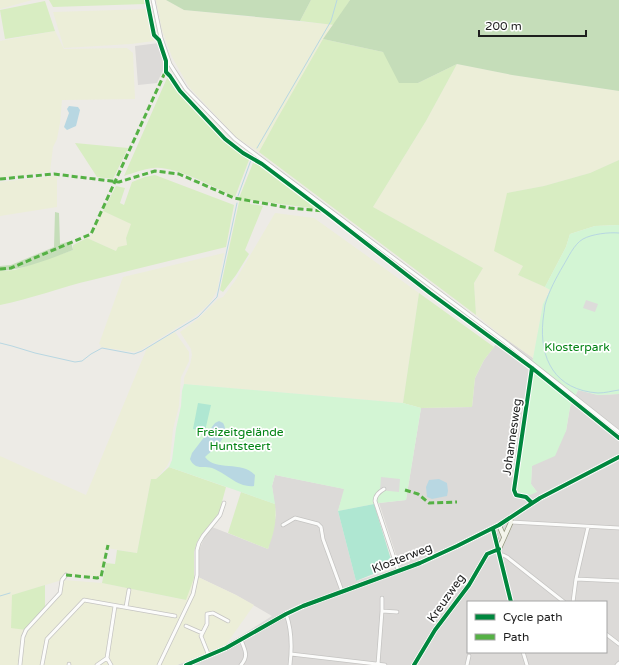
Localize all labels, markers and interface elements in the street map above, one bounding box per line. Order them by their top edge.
scale bar [479,12,586,38]
text: 200 m [485,19,522,33]
park label: Klosterpark [544,340,610,354]
street label: Johannesweg [500,397,524,477]
park label: Freizeitgelände Huntsteert [196,425,284,453]
street label: Klosterweg [370,540,434,576]
street label: Kreuzweg [424,571,468,625]
legend [467,601,607,653]
text: Cycle path [503,610,562,624]
text: Path [503,630,529,644]

